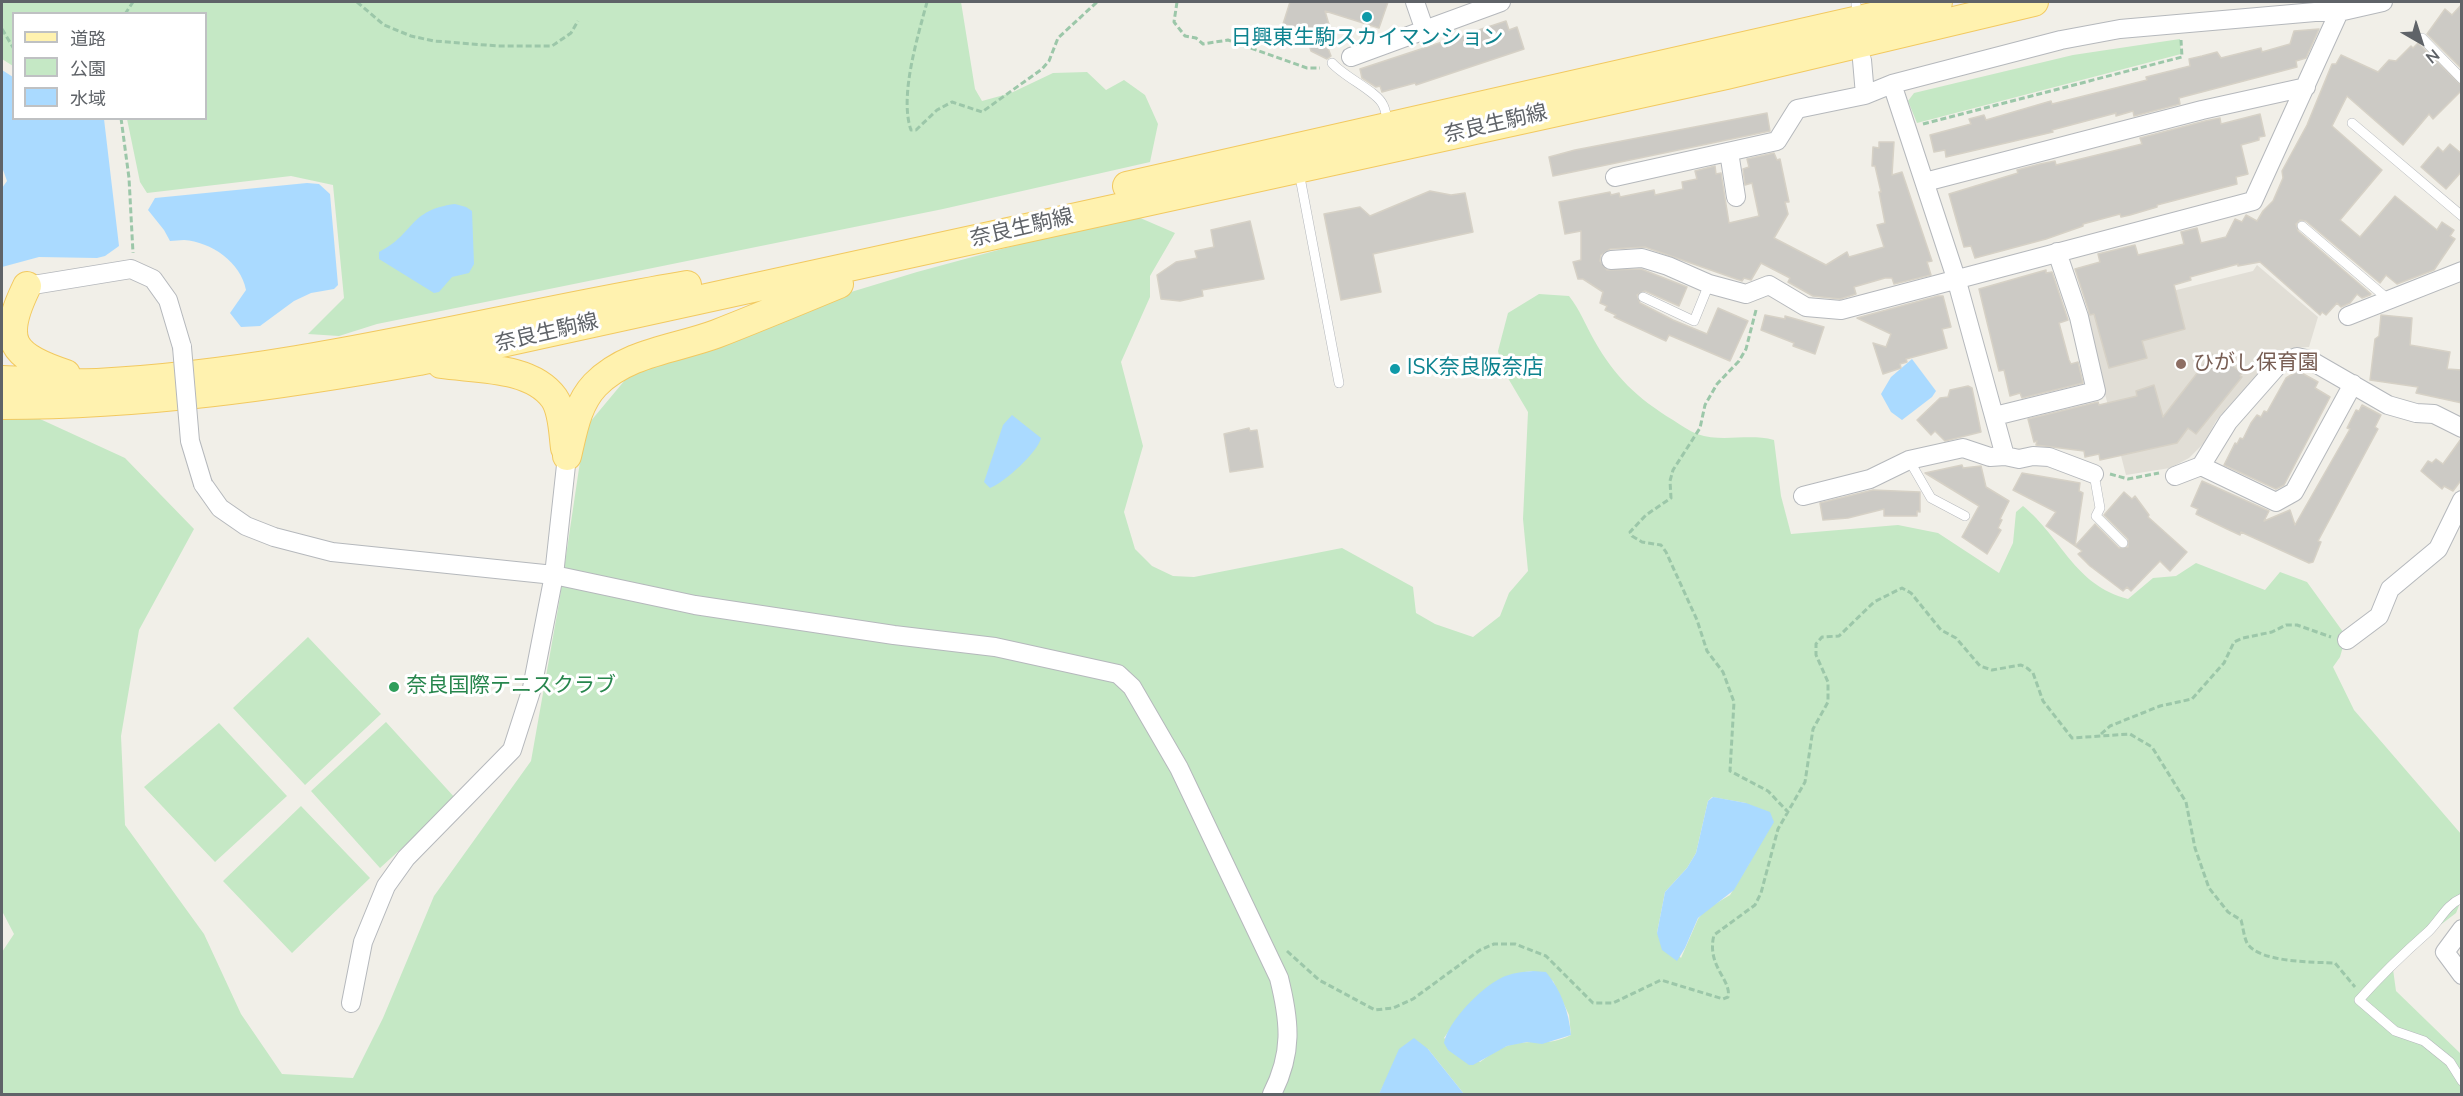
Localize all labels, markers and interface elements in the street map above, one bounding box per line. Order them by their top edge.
marker: 日興東生駒スカイマンション [1360,10,1374,24]
legend [12,12,207,120]
north arrow [2391,12,2451,72]
place label: 日興東生駒スカイマンション [1231,26,1503,52]
text: 道路 [70,27,106,51]
text: N [2421,44,2444,68]
text: 公園 [70,57,106,81]
text: 水域 [70,87,106,111]
street label: 奈良生駒線 [1442,101,1550,149]
street label: 奈良生駒線 [968,205,1076,253]
street label: 奈良生駒線 [493,310,601,358]
place label: ひがし保育園 [2193,351,2319,377]
place label: ISK奈良阪奈店 [1407,356,1543,382]
marker: ひがし保育園 [2174,357,2188,371]
marker: ISK奈良阪奈店 [1388,362,1402,376]
place label: 奈良国際テニスクラブ [406,674,616,700]
marker: 奈良国際テニスクラブ [387,680,401,694]

